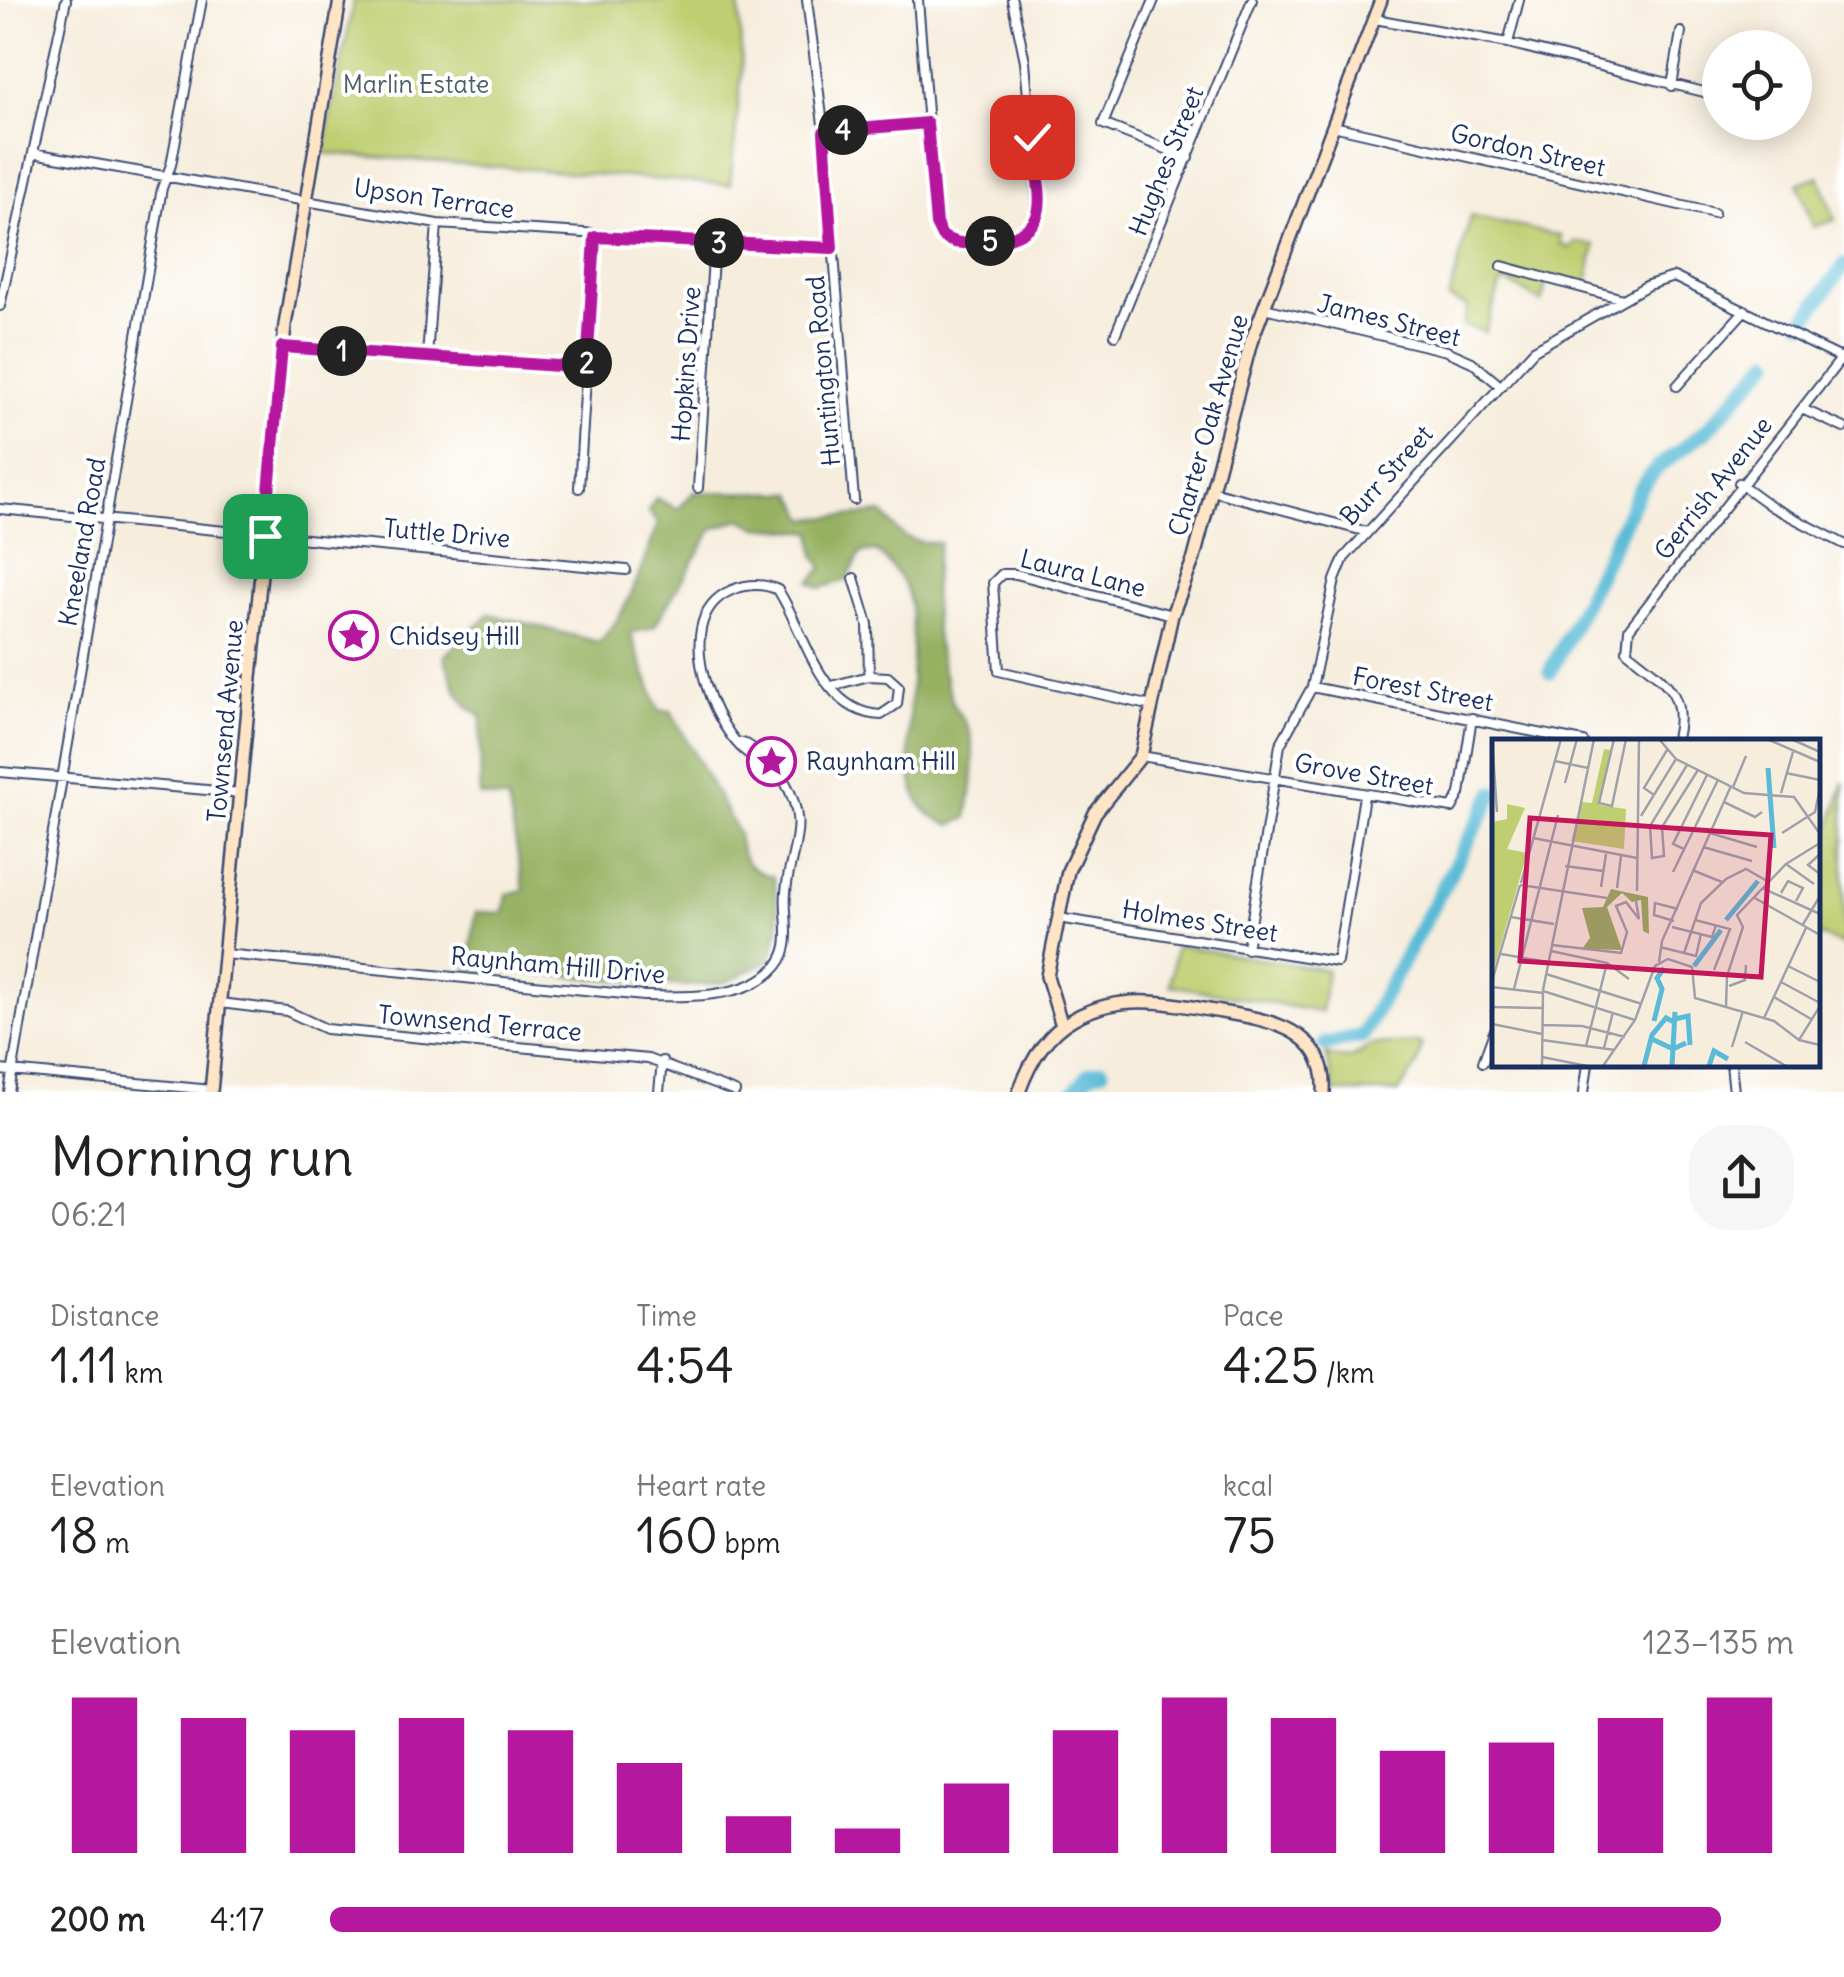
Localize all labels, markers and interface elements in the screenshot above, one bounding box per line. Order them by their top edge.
map controls [1702,30,1812,140]
button: locate [1702,30,1812,140]
park label: Marlin Estate [343,68,489,100]
street label: Hughes Street [1122,82,1210,240]
pin [990,95,1075,180]
pin: 4 [818,105,868,155]
icon: check [1005,110,1060,165]
text: 4 [835,112,851,148]
street label: Gordon Street [1447,117,1609,183]
street label: Upson Terrace [352,171,516,225]
pin: 5 [965,216,1015,266]
pin: 3 [694,218,744,268]
text: 5 [982,223,998,259]
text: 3 [711,225,727,261]
street label: Huntington Road [799,275,847,467]
street label: Hopkins Drive [665,285,707,443]
street label: James Street [1314,287,1464,353]
street label: Charter Oak Avenue [1161,310,1255,540]
pin: 1 [317,326,367,376]
text: 1 [336,333,348,369]
pin: 2 [562,338,612,388]
text: 2 [579,345,595,381]
street label: Gerrish Avenue [1647,410,1779,566]
street label: Burr Street [1333,418,1439,532]
street label: Kneeland Road [51,455,113,629]
pin [223,494,308,579]
icon: arrive [238,509,293,564]
street label: Tuttle Drive [382,512,512,554]
street label: Laura Lane [1017,542,1149,604]
place icon: Chidsey Hill [328,610,380,662]
street label: Townsend Avenue [200,618,250,824]
place label: Chidsey Hill [389,620,520,652]
street label: Forest Street [1350,660,1496,718]
place icon: Raynham Hill [745,735,797,787]
inset map [1492,739,1819,1067]
place label: Raynham Hill [806,745,956,777]
street label: Grove Street [1292,746,1436,802]
street label: Holmes Street [1120,893,1280,949]
street label: Raynham Hill Drive [450,940,666,990]
street label: Townsend Terrace [377,998,583,1048]
text: Morning run [50,1122,354,1191]
button: share [1689,1125,1794,1230]
text: 06:21 [50,1194,127,1235]
text: Distance [50,1298,159,1334]
text: Time [636,1298,697,1334]
text: Pace [1223,1298,1284,1334]
text: 1.11 [50,1334,118,1397]
text: 4:54 [636,1334,734,1397]
text: 4:25 [1223,1334,1319,1397]
text: km [118,1355,163,1391]
text: /km [1319,1355,1375,1391]
text: Elevation [50,1468,165,1504]
text: Heart rate [636,1468,766,1504]
text: kcal [1223,1468,1273,1504]
text: 18 [50,1504,99,1567]
text: 160 [636,1504,718,1567]
text: 75 [1223,1504,1276,1567]
text: m [99,1525,130,1561]
text: bpm [718,1525,781,1561]
text: Elevation [50,1622,181,1663]
text: 123–135 m [1642,1622,1794,1663]
text: 200 m [50,1899,145,1940]
text: 4:17 [210,1899,264,1940]

